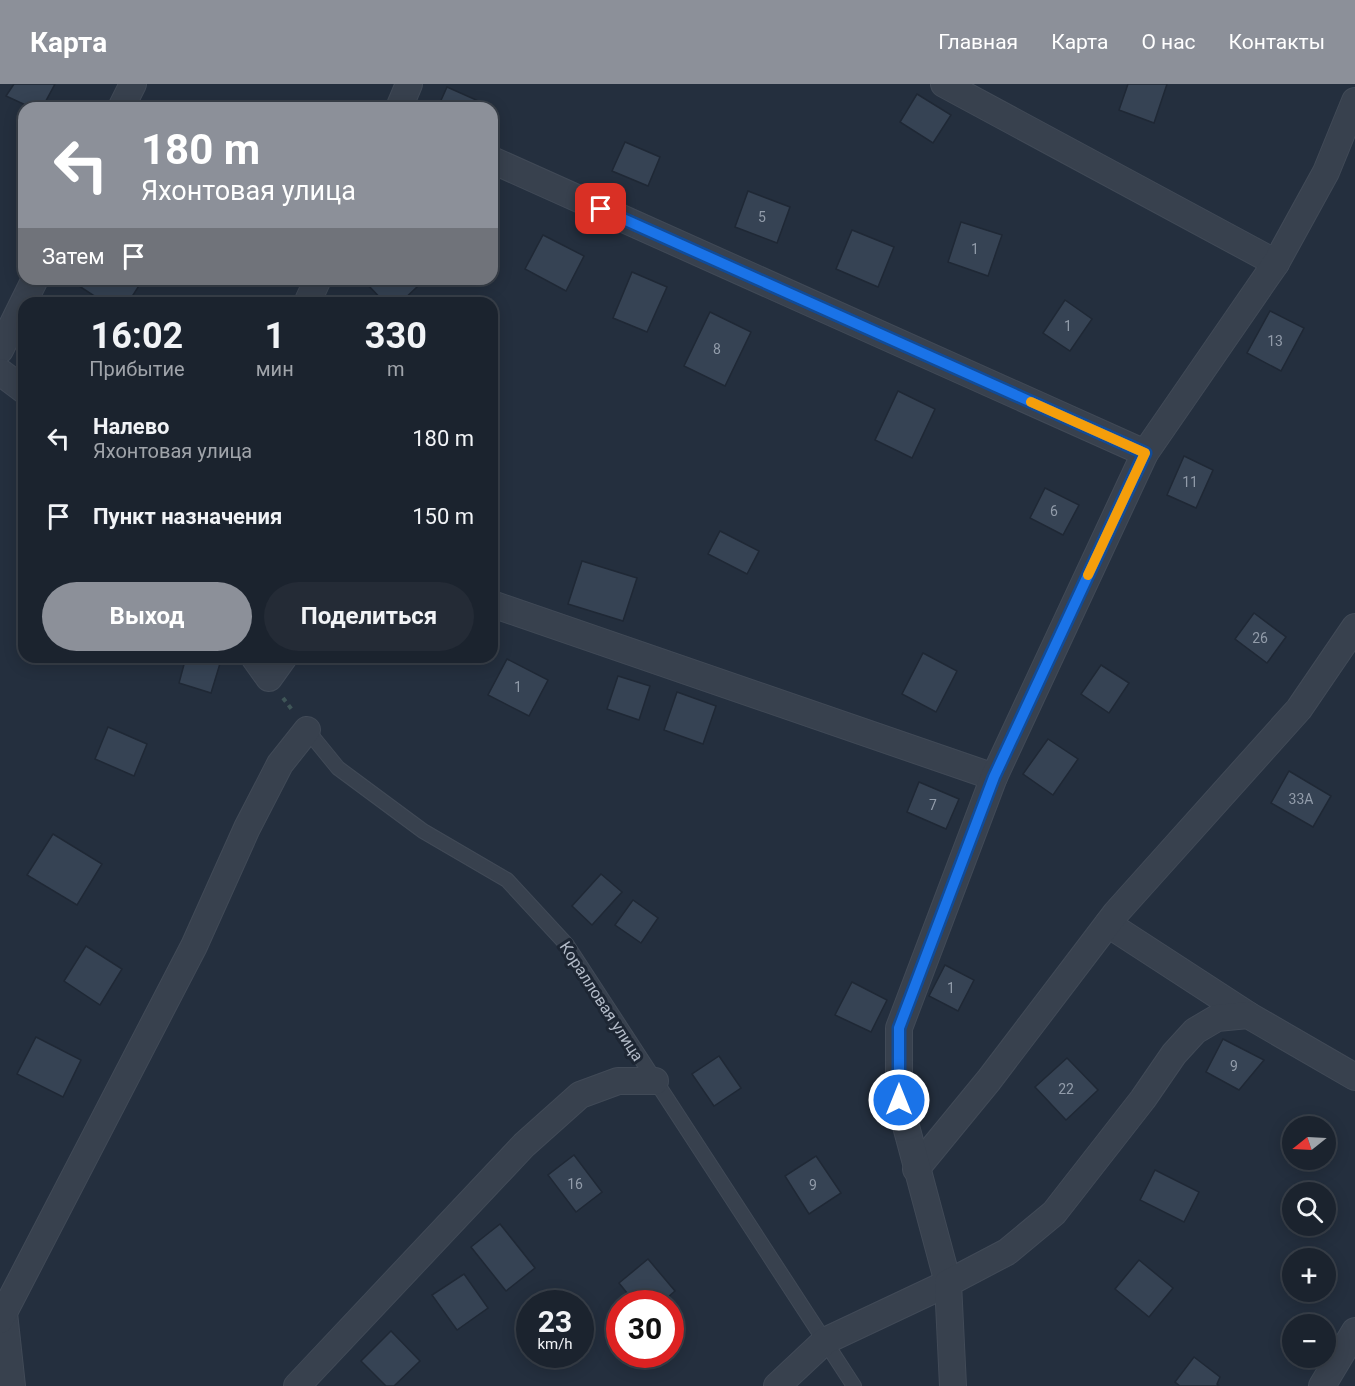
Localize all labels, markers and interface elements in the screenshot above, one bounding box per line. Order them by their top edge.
text: Карта [30,26,107,59]
text: Главная [938,30,1018,54]
text: Карта [1051,30,1108,54]
text: О нас [1141,30,1196,54]
text: Контакты [1229,30,1325,54]
text: 180 m [141,125,260,174]
icon: left [42,126,120,204]
text: Яхонтовая улица [141,175,356,207]
pin [575,183,626,234]
icon: arrive [584,192,617,225]
house number: 5 [758,209,766,225]
icon: arrive [117,240,150,273]
house number: 1 [971,241,979,257]
text: Затем [42,244,105,269]
text: 16:02 [90,315,183,357]
text: 1 [264,315,285,357]
text: 330 [365,315,427,357]
house number: 1 [1064,318,1072,334]
house number: 13 [1267,333,1283,349]
house number: 8 [713,341,721,357]
text: Прибытие [89,357,185,381]
text: мин [256,357,294,381]
text: m [387,357,405,381]
text: Налево [93,414,170,439]
icon: left [42,422,75,455]
text: 180 m [412,426,474,451]
text: Яхонтовая улица [93,439,252,463]
house number: 11 [1182,474,1198,490]
icon: arrive [42,500,75,533]
house number: 6 [1050,503,1058,519]
text: Пункт назначения [93,504,282,529]
text: 150 m [412,504,474,529]
button: Выход [42,582,252,651]
button: Поделиться [264,582,474,651]
house number: 26 [1252,630,1268,646]
house number: 1 [514,679,522,695]
house number: 33А [1289,791,1313,807]
house number: 7 [929,797,937,813]
street label: Коралловая улица [556,938,647,1065]
house number: 1 [947,980,955,996]
house number: 9 [1230,1058,1238,1074]
position arrow [867,1068,931,1132]
house number: 22 [1058,1081,1074,1097]
north arrow [1282,1116,1336,1170]
map controls [1282,1116,1336,1368]
house number: 16 [567,1176,583,1192]
house number: 9 [809,1177,817,1193]
button: search [1282,1182,1336,1236]
button: + [1282,1248,1336,1302]
speed limit sign: 30 [606,1290,684,1368]
text: 23 [538,1304,572,1339]
button: − [1282,1314,1336,1368]
text: km/h [537,1335,573,1353]

